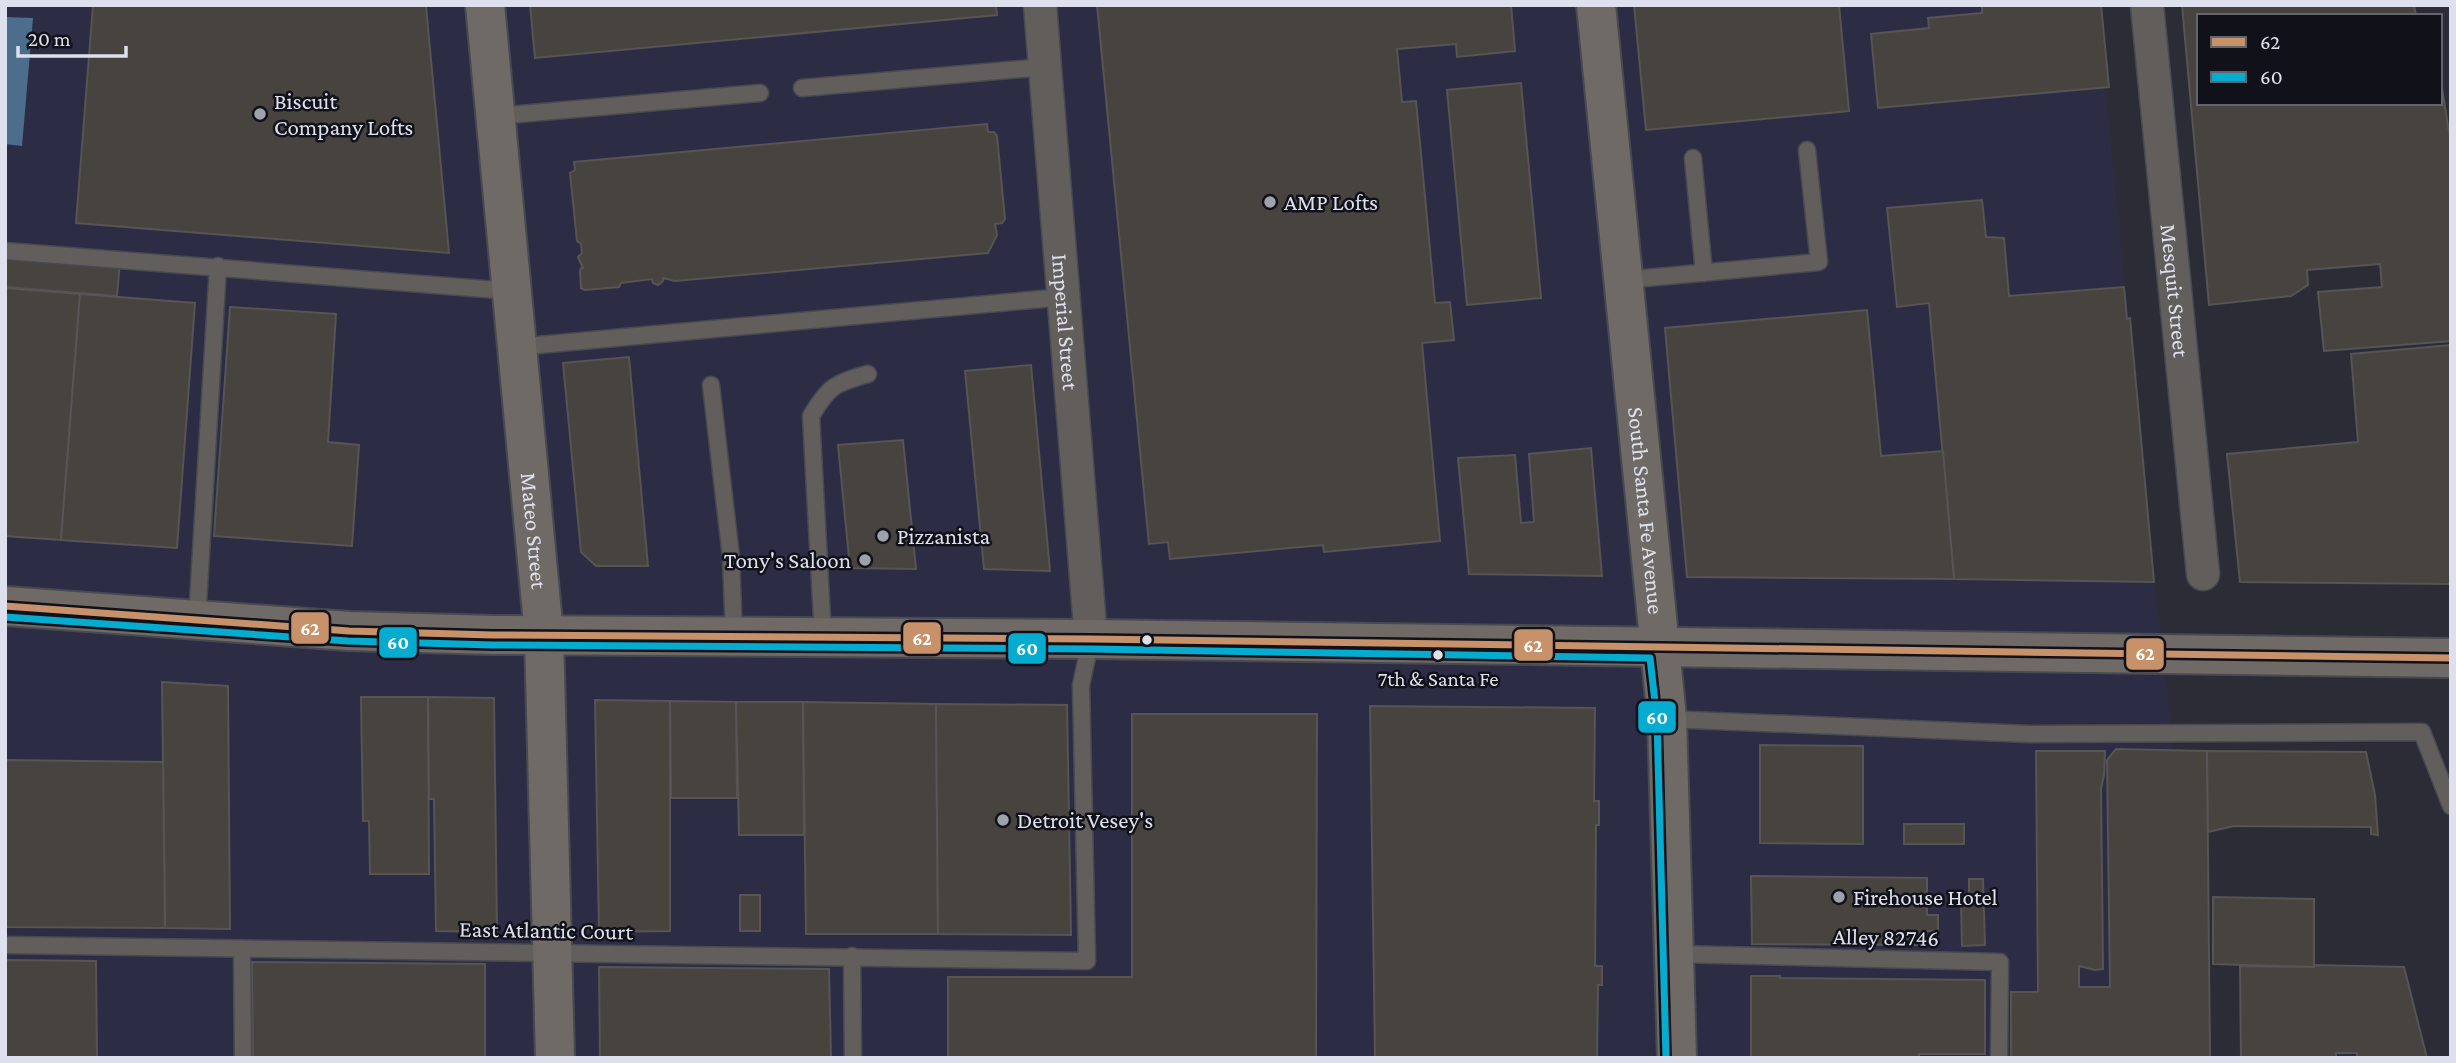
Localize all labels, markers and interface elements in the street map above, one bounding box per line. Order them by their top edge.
scale bar [18,14,126,58]
legend [2197,14,2442,105]
text: 20 m [28,27,71,51]
text: 62 [2260,30,2280,54]
text: 60 [2260,65,2283,89]
place label: Biscuit Company Lofts [274,88,413,140]
marker: Biscuit Company Lofts [252,106,268,122]
place label: AMP Lofts [1284,189,1378,215]
marker: AMP Lofts [1262,194,1278,210]
street label: Mesquit Street [2156,223,2195,359]
street label: Imperial Street [1047,253,1084,392]
street label: South Santa Fe Avenue [1623,406,1669,615]
street label: Mateo Street [516,471,553,591]
place label: Pizzanista [897,523,991,549]
marker: Pizzanista [875,528,891,544]
place label: Tony's Saloon [724,547,851,573]
marker: Tony's Saloon [857,552,873,568]
line badge: 62 [290,611,330,645]
text: 62 [300,618,320,639]
line badge: 62 [902,621,942,655]
line badge: 60 [378,626,418,659]
text: 62 [912,628,932,649]
line badge: 62 [1513,628,1554,662]
text: 60 [387,632,409,653]
line badge: 60 [1007,632,1047,665]
unlabelled marker [1140,633,1154,647]
text: 62 [1523,635,1543,656]
line badge: 62 [2125,637,2165,671]
text: 60 [1016,638,1038,659]
text: 62 [2135,643,2155,664]
marker: 7th & Santa Fe [1431,648,1445,662]
place label: 7th & Santa Fe [1378,667,1498,691]
line badge: 60 [1637,700,1677,734]
text: 60 [1646,707,1668,728]
place label: Detroit Vesey's [1017,807,1153,833]
marker: Detroit Vesey's [995,812,1011,828]
place label: Firehouse Hotel [1853,884,1998,910]
marker: Firehouse Hotel [1831,889,1847,905]
street label: East Atlantic Court [459,915,634,945]
street label: Alley 82746 [1833,923,1939,951]

